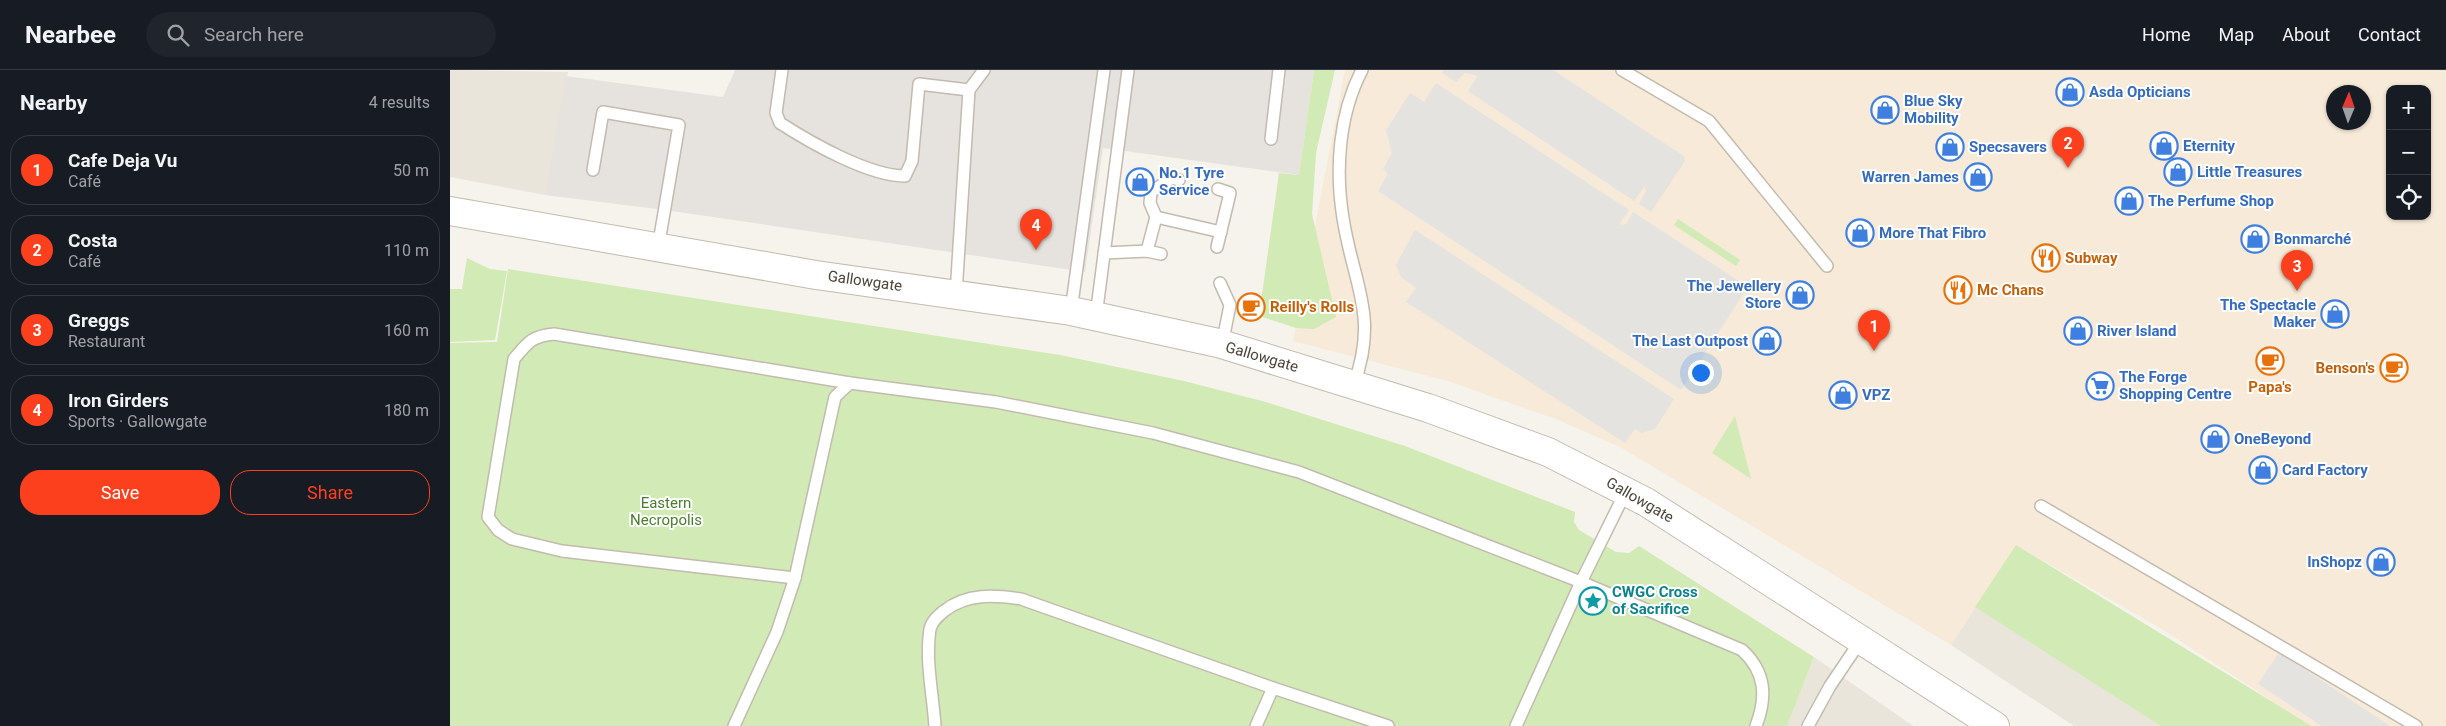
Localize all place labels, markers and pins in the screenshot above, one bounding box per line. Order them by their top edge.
shop icon: Asda Opticians [2055,77,2085,107]
place label: Asda Opticians [2089,83,2191,101]
place label: Blue Sky Mobility [1904,92,1963,127]
shop icon: Blue Sky Mobility [1870,95,1900,125]
pin: 2 [2052,127,2084,168]
shop icon: Eternity [2149,131,2179,161]
shop icon: Specsavers [1935,132,1965,162]
place label: Eternity [2183,137,2236,155]
place label: Specsavers [1969,138,2047,156]
shop icon: Little Treasures [2163,157,2193,187]
shop icon: Warren James [1963,162,1993,192]
place label: Little Treasures [2197,163,2302,181]
place label: No.1 Tyre Service [1159,164,1224,199]
shop icon: No.1 Tyre Service [1125,167,1155,197]
place label: Warren James [1862,168,1959,186]
shop icon: The Perfume Shop [2114,186,2144,216]
place label: The Perfume Shop [2148,192,2274,210]
pin: 4 [1020,209,1052,250]
shop icon: More That Fibro [1845,218,1875,248]
place label: More That Fibro [1879,224,1986,242]
shop icon: Bonmarché [2240,224,2270,254]
place label: Bonmarché [2274,230,2351,248]
restaurant icon: Subway [2031,243,2061,273]
place label: Subway [2065,249,2118,267]
pin: 3 [2281,250,2313,291]
restaurant icon: Mc Chans [1943,275,1973,305]
place label: The Jewellery Store [1687,277,1781,312]
shop icon: The Jewellery Store [1785,280,1815,310]
place label: Mc Chans [1977,281,2044,299]
cafe icon: Reilly's Rolls [1236,292,1266,322]
place label: The Spectacle Maker [2220,296,2317,331]
place label: Reilly's Rolls [1270,298,1355,316]
shop icon: The Spectacle Maker [2320,299,2350,329]
pin: 1 [1858,310,1890,351]
shop icon: River Island [2063,316,2093,346]
place label: River Island [2097,322,2176,340]
shop icon: The Last Outpost [1752,326,1782,356]
place label: The Last Outpost [1632,332,1748,350]
cafe icon: Papa's [2255,346,2285,376]
cafe icon: Benson's [2379,353,2409,383]
place label: Benson's [2316,359,2375,377]
place label: The Forge Shopping Centre [2119,368,2232,403]
supermarket icon: The Forge Shopping Centre [2085,371,2115,401]
place label: Papa's [2248,378,2292,396]
shop icon: VPZ [1828,380,1858,410]
place label: VPZ [1862,386,1890,404]
shop icon: OneBeyond [2200,424,2230,454]
place label: OneBeyond [2234,430,2311,448]
shop icon: Card Factory [2248,455,2278,485]
place label: Card Factory [2282,461,2368,479]
shop icon: InShopz [2366,547,2396,577]
place label: InShopz [2307,553,2362,571]
place label: CWGC Cross of Sacrifice [1612,583,1698,618]
place icon: CWGC Cross of Sacrifice [1578,586,1608,616]

